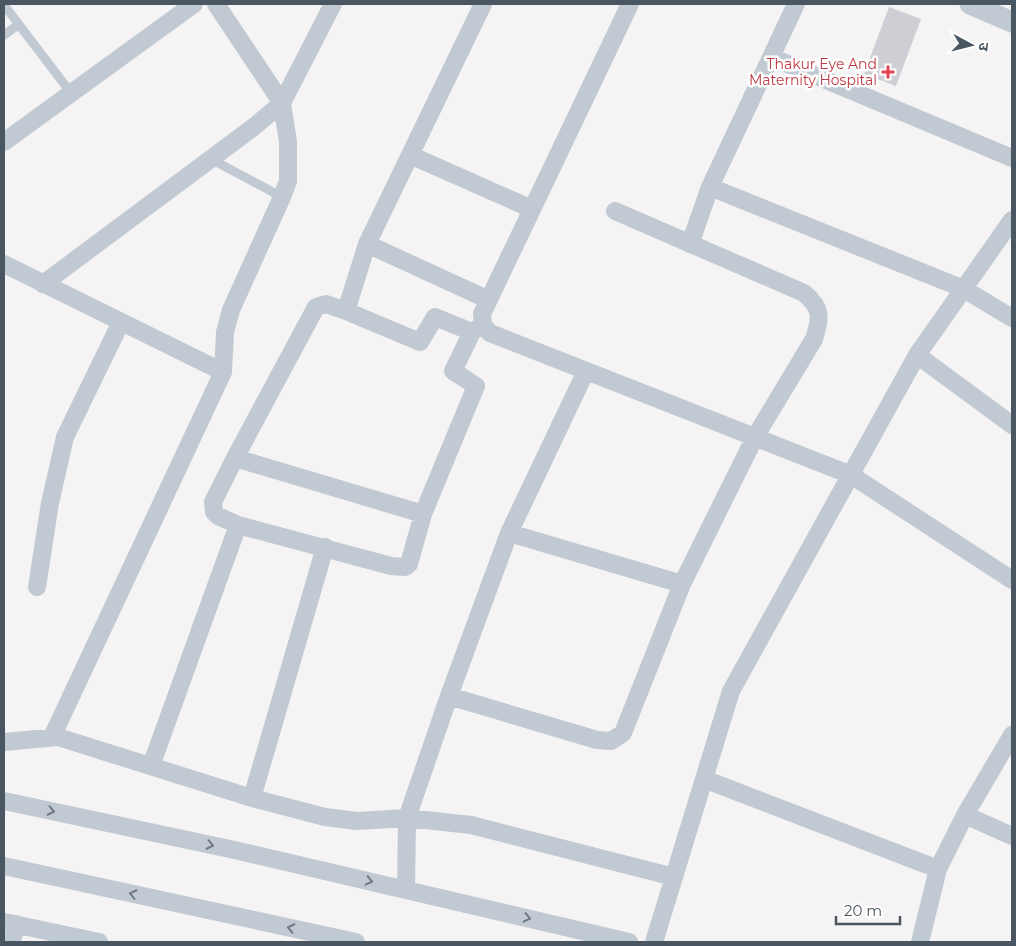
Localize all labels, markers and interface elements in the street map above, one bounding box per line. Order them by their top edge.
north arrow [946,20,996,70]
text: उ [974,41,993,53]
place label: Thakur Eye And Maternity Hospital [749,55,877,89]
marker: Thakur Eye And Maternity Hospital [881,65,895,79]
one-way arrow [47,805,56,816]
one-way arrow [206,839,215,850]
one-way arrow [364,875,373,886]
one-way arrow [128,889,137,900]
scale bar [836,894,900,926]
text: 20 m [844,901,882,920]
one-way arrow [522,912,531,923]
one-way arrow [287,923,296,934]

